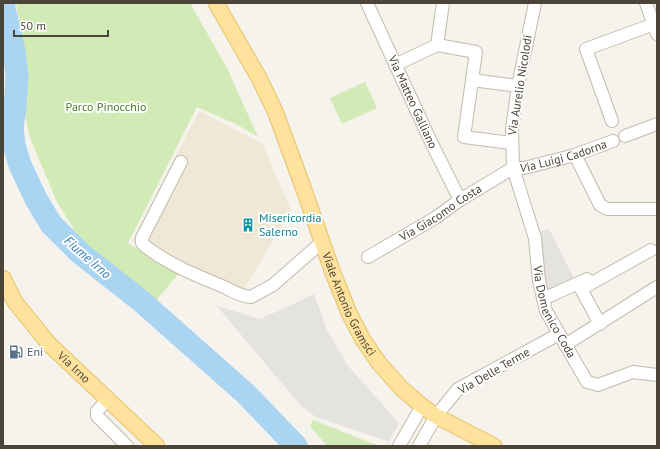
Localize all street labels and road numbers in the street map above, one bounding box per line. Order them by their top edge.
street label: Via Aurelio Nicolodi [504,34,535,137]
street label: Via Matteo Galliano [385,52,441,151]
street label: Via Luigi Cadorna [519,136,609,175]
street label: Via Giacomo Costa [396,181,484,245]
street label: Viale Antonio Gramsci [319,249,380,359]
street label: Via Domenico Coda [531,264,580,361]
street label: Via Delle Terme [454,344,532,398]
street label: Via Irno [54,347,94,386]

